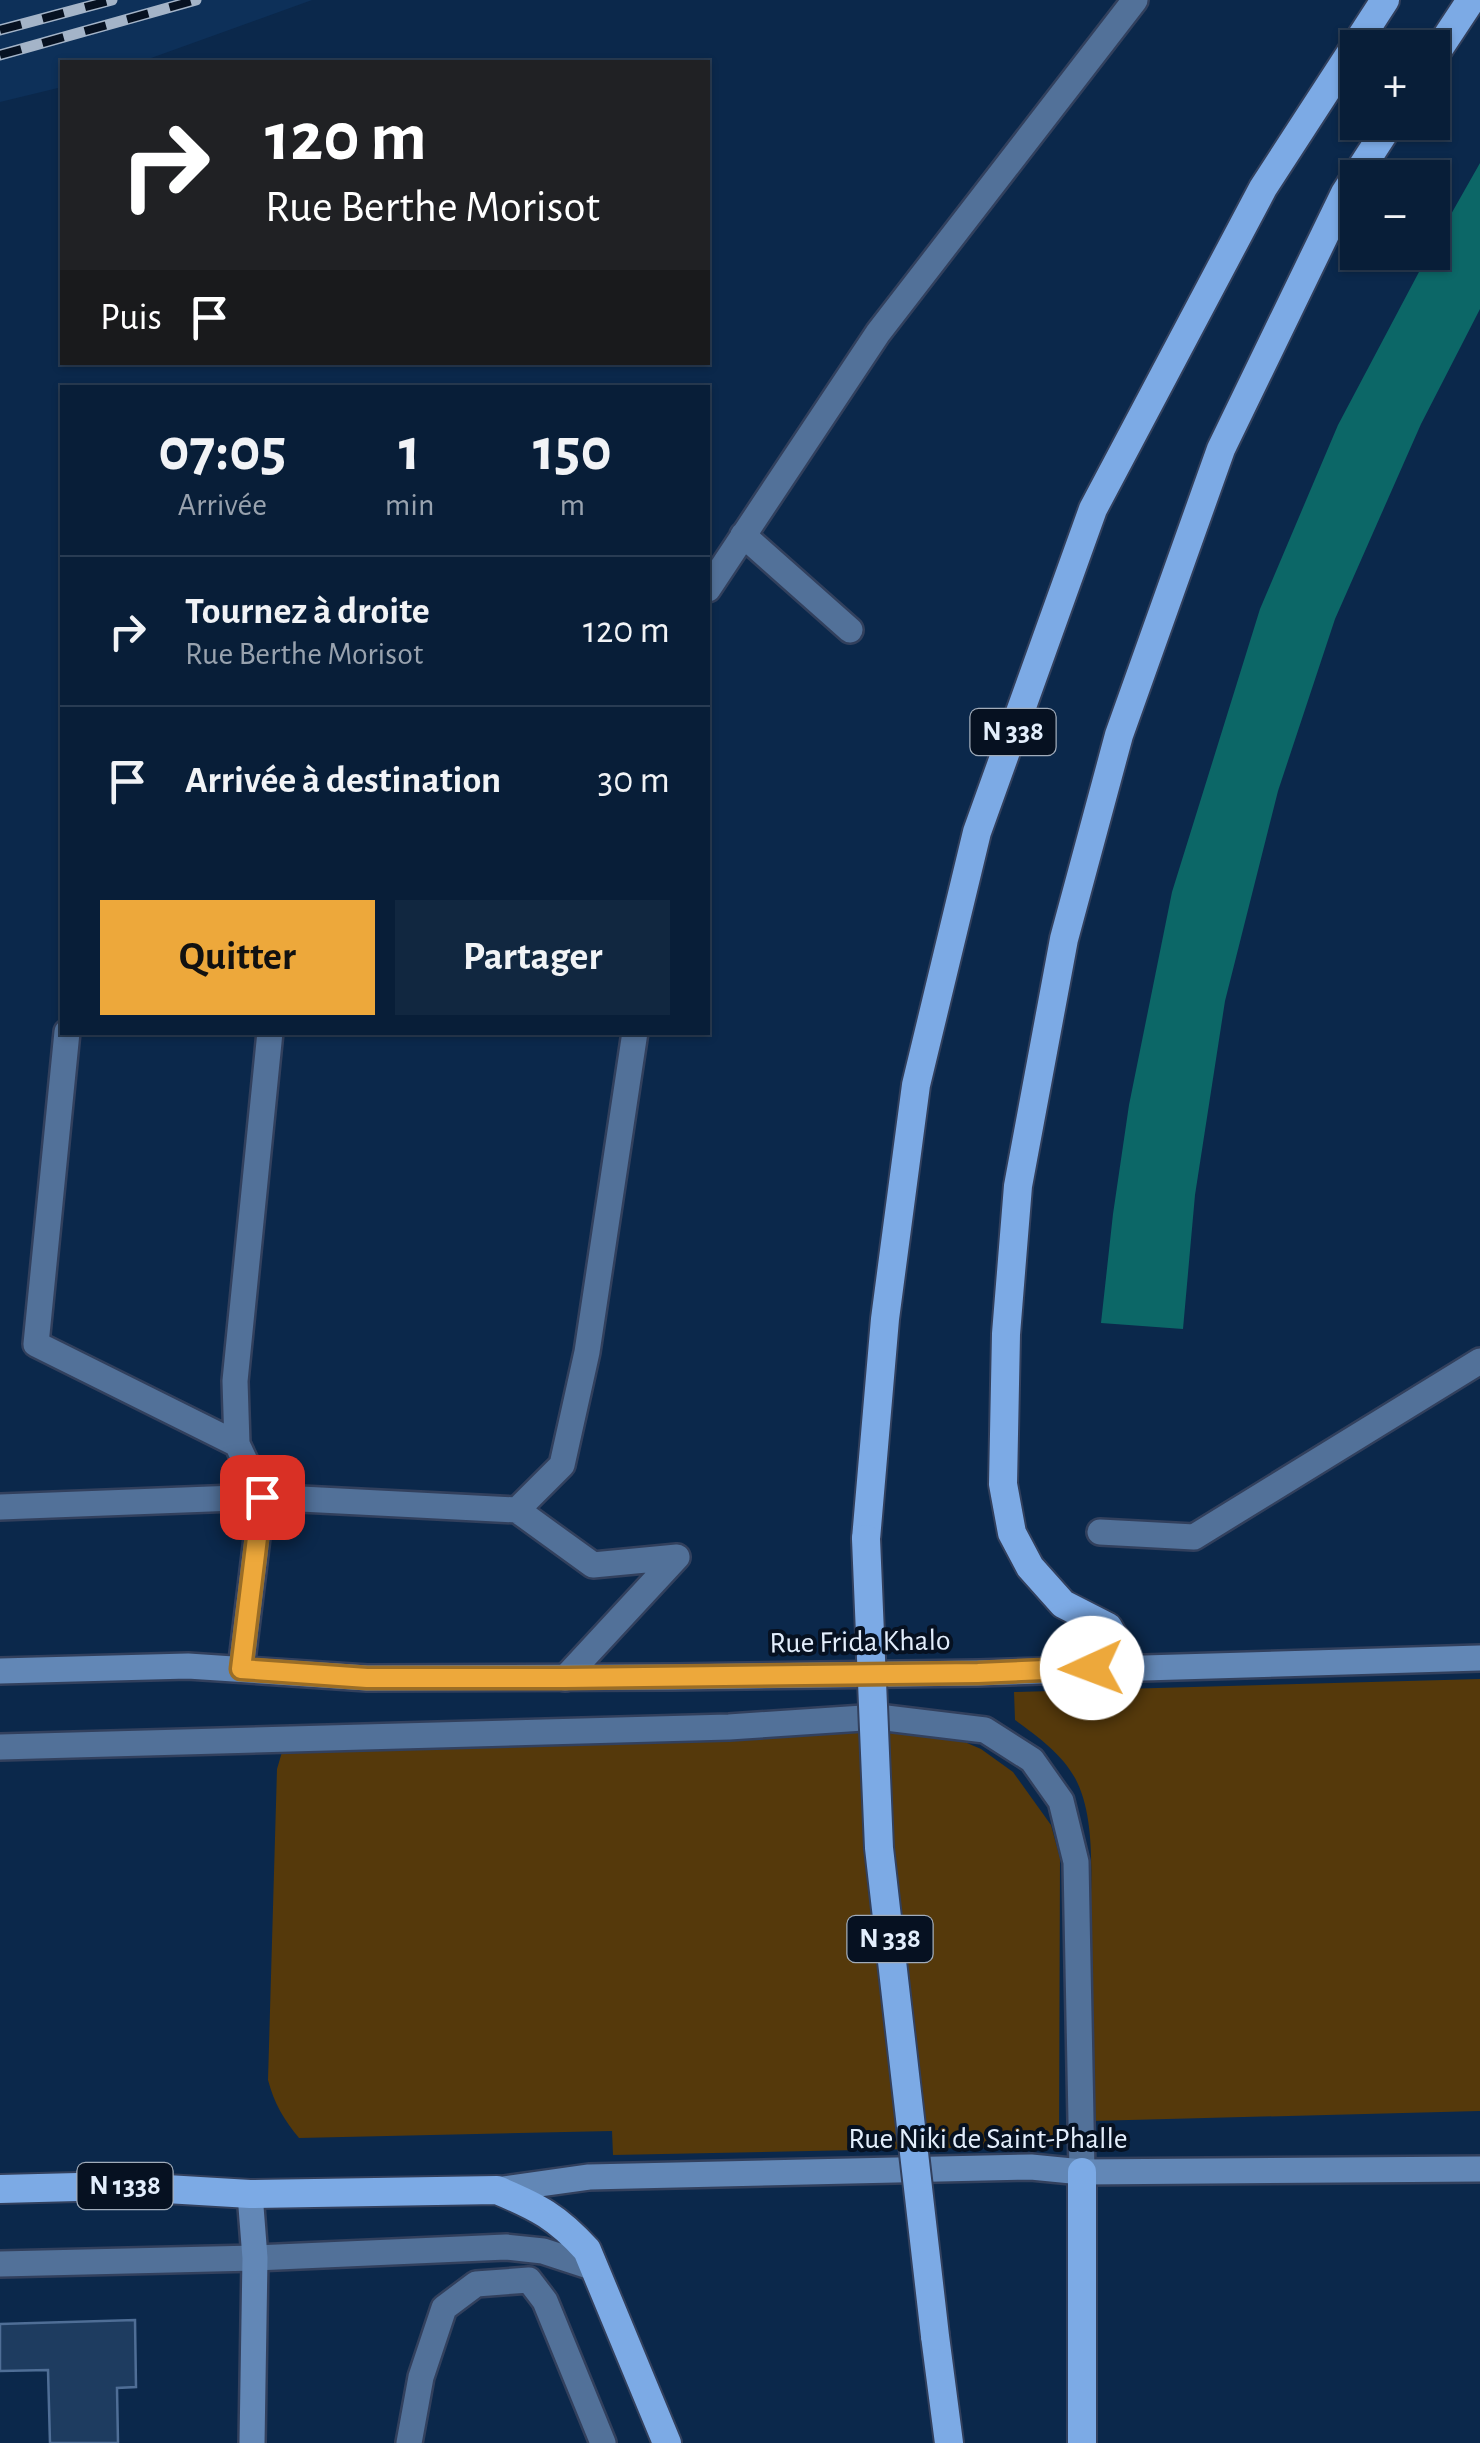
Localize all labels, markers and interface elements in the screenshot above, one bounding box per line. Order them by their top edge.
map controls [1340,30,1450,270]
button: + [1340,30,1450,140]
icon: right [100,100,230,230]
text: 120 m [265,103,427,173]
button: − [1340,160,1450,270]
text: Rue Berthe Morisot [265,185,600,230]
icon: arrive [182,290,237,345]
text: Puis [100,299,162,337]
text: 07:05 [158,421,286,481]
text: 1 [399,421,420,481]
text: 150 [533,421,612,481]
text: Arrivée [178,489,267,521]
text: min [385,489,435,521]
text: m [559,489,585,521]
text: Tournez à droite [185,593,430,631]
icon: right [100,604,155,659]
text: 120 m [583,612,670,650]
text: Rue Berthe Morisot [185,638,423,670]
road number: N 338 [970,709,1056,755]
icon: arrive [100,754,155,809]
text: Arrivée à destination [185,762,501,800]
text: 30 m [598,762,670,800]
button: Quitter [100,900,375,1015]
button: Partager [395,900,670,1015]
pin [220,1455,305,1540]
icon: arrive [235,1470,290,1525]
position arrow [1040,1616,1144,1720]
street label: Rue Frida Khalo [769,1625,951,1659]
road number: N 338 [848,1916,932,1962]
street label: Rue Niki de Saint-Phalle [848,2124,1128,2154]
road number: N 1338 [78,2163,172,2209]

